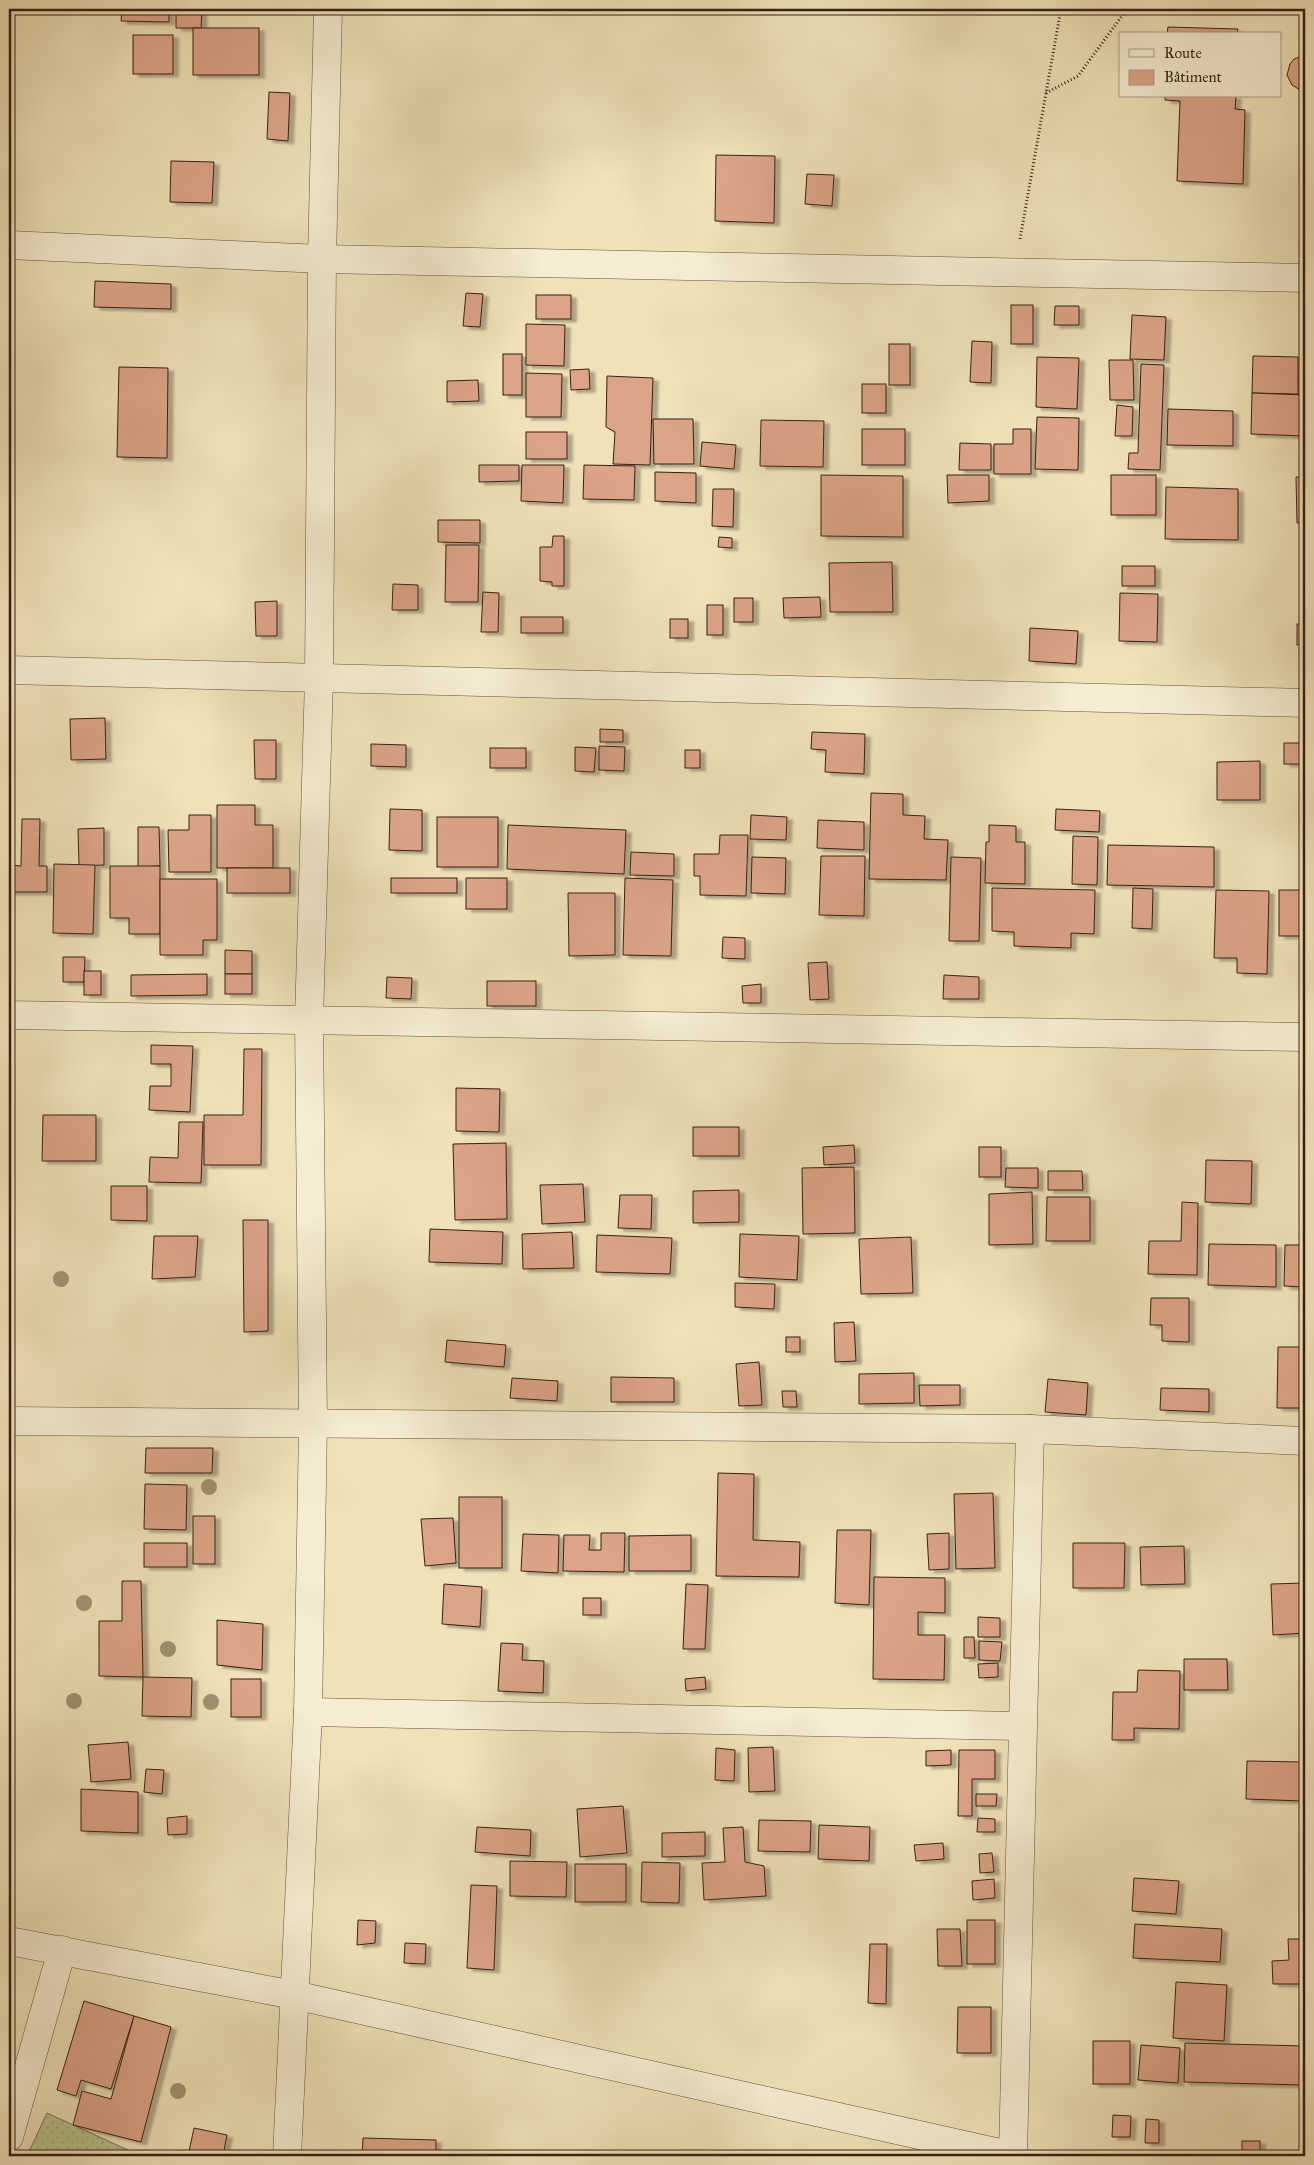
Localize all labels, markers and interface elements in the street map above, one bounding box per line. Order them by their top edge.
legend [1119,32,1282,98]
text: Route [1164,44,1202,62]
text: Bâtiment [1164,68,1223,86]

